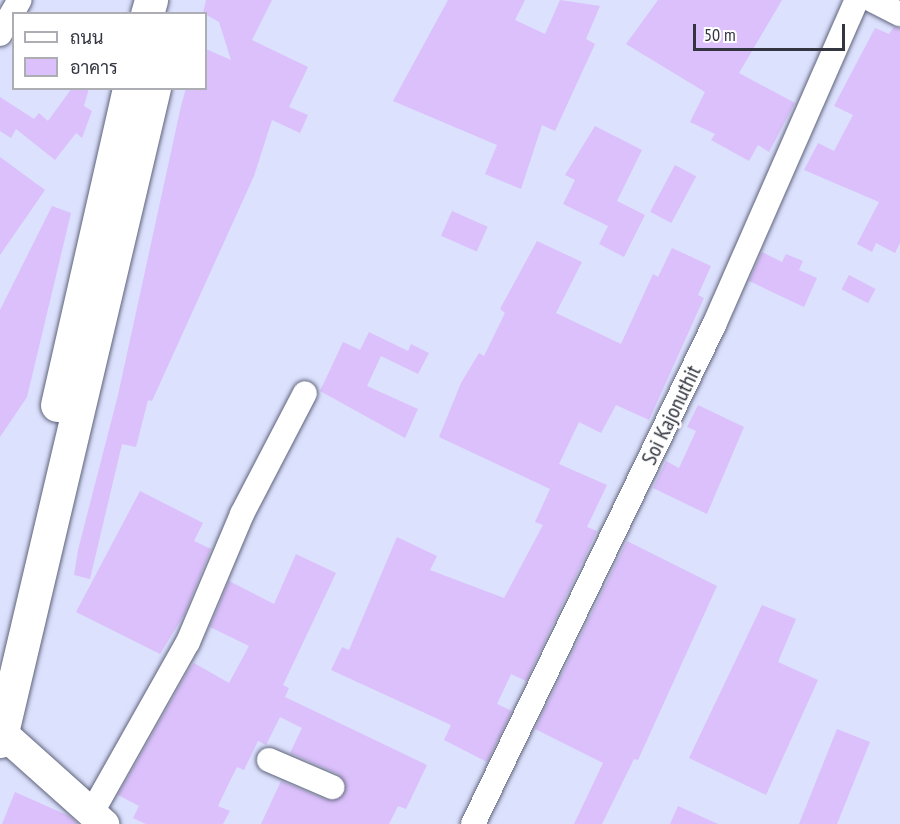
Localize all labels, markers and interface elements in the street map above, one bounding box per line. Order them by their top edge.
legend [12,12,207,90]
scale bar [696,12,848,50]
text: 50 m [704,23,736,46]
text: ถนน [70,26,103,49]
text: อาคาร [70,56,118,79]
street label: Soi Kajonuthit [636,361,706,469]

